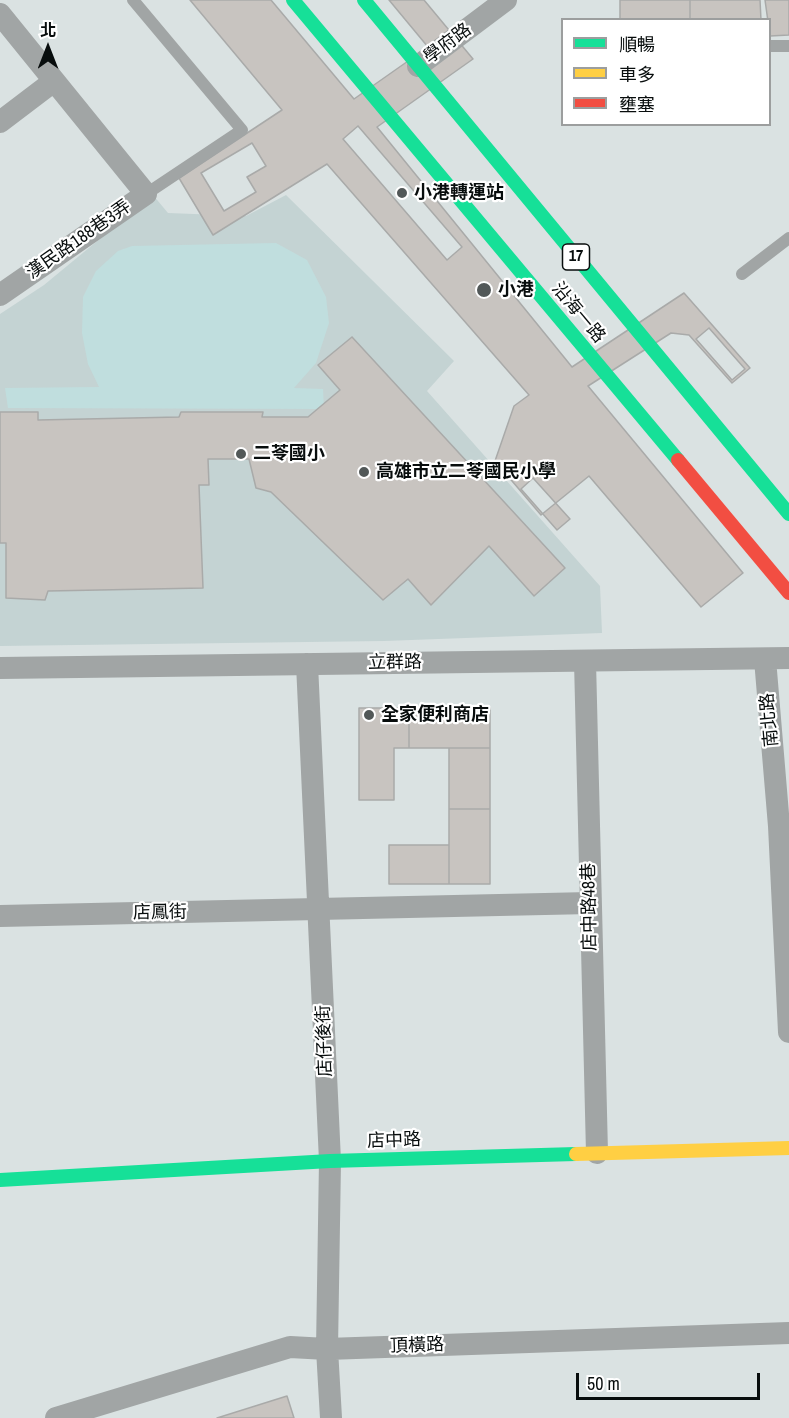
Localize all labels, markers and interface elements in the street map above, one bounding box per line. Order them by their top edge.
north arrow [18,18,78,78]
legend [561,18,771,126]
text: 北 [40,19,56,41]
street label: 學府路 [420,19,476,69]
text: 順暢 [619,32,655,57]
text: 車多 [619,62,655,87]
text: 壅塞 [619,92,655,117]
place label: 小港轉運站 [414,182,504,204]
marker: 小港轉運站 [395,186,409,200]
street label: 漢民路188巷3弄 [22,196,136,284]
road number: 17 [562,244,590,270]
street label: 沿海一路 [547,278,609,348]
place label: 小港 [498,279,534,301]
marker: 小港 [475,281,493,299]
place label: 二苓國小 [253,443,325,465]
marker: 二苓國小 [234,447,248,461]
place label: 高雄市立二苓國民小學 [376,461,556,483]
marker: 高雄市立二苓國民小學 [357,465,371,479]
street label: 立群路 [368,652,422,674]
street label: 南北路 [757,692,783,748]
place label: 全家便利商店 [381,704,489,726]
marker: 全家便利商店 [362,708,376,722]
street label: 店中路48巷 [578,863,602,951]
street label: 店鳳街 [133,902,187,924]
street label: 店仔後街 [313,1005,337,1077]
street label: 店中路 [367,1129,421,1153]
street label: 頂橫路 [390,1334,444,1358]
scale bar [579,1361,764,1399]
text: 50 m [587,1371,620,1396]

